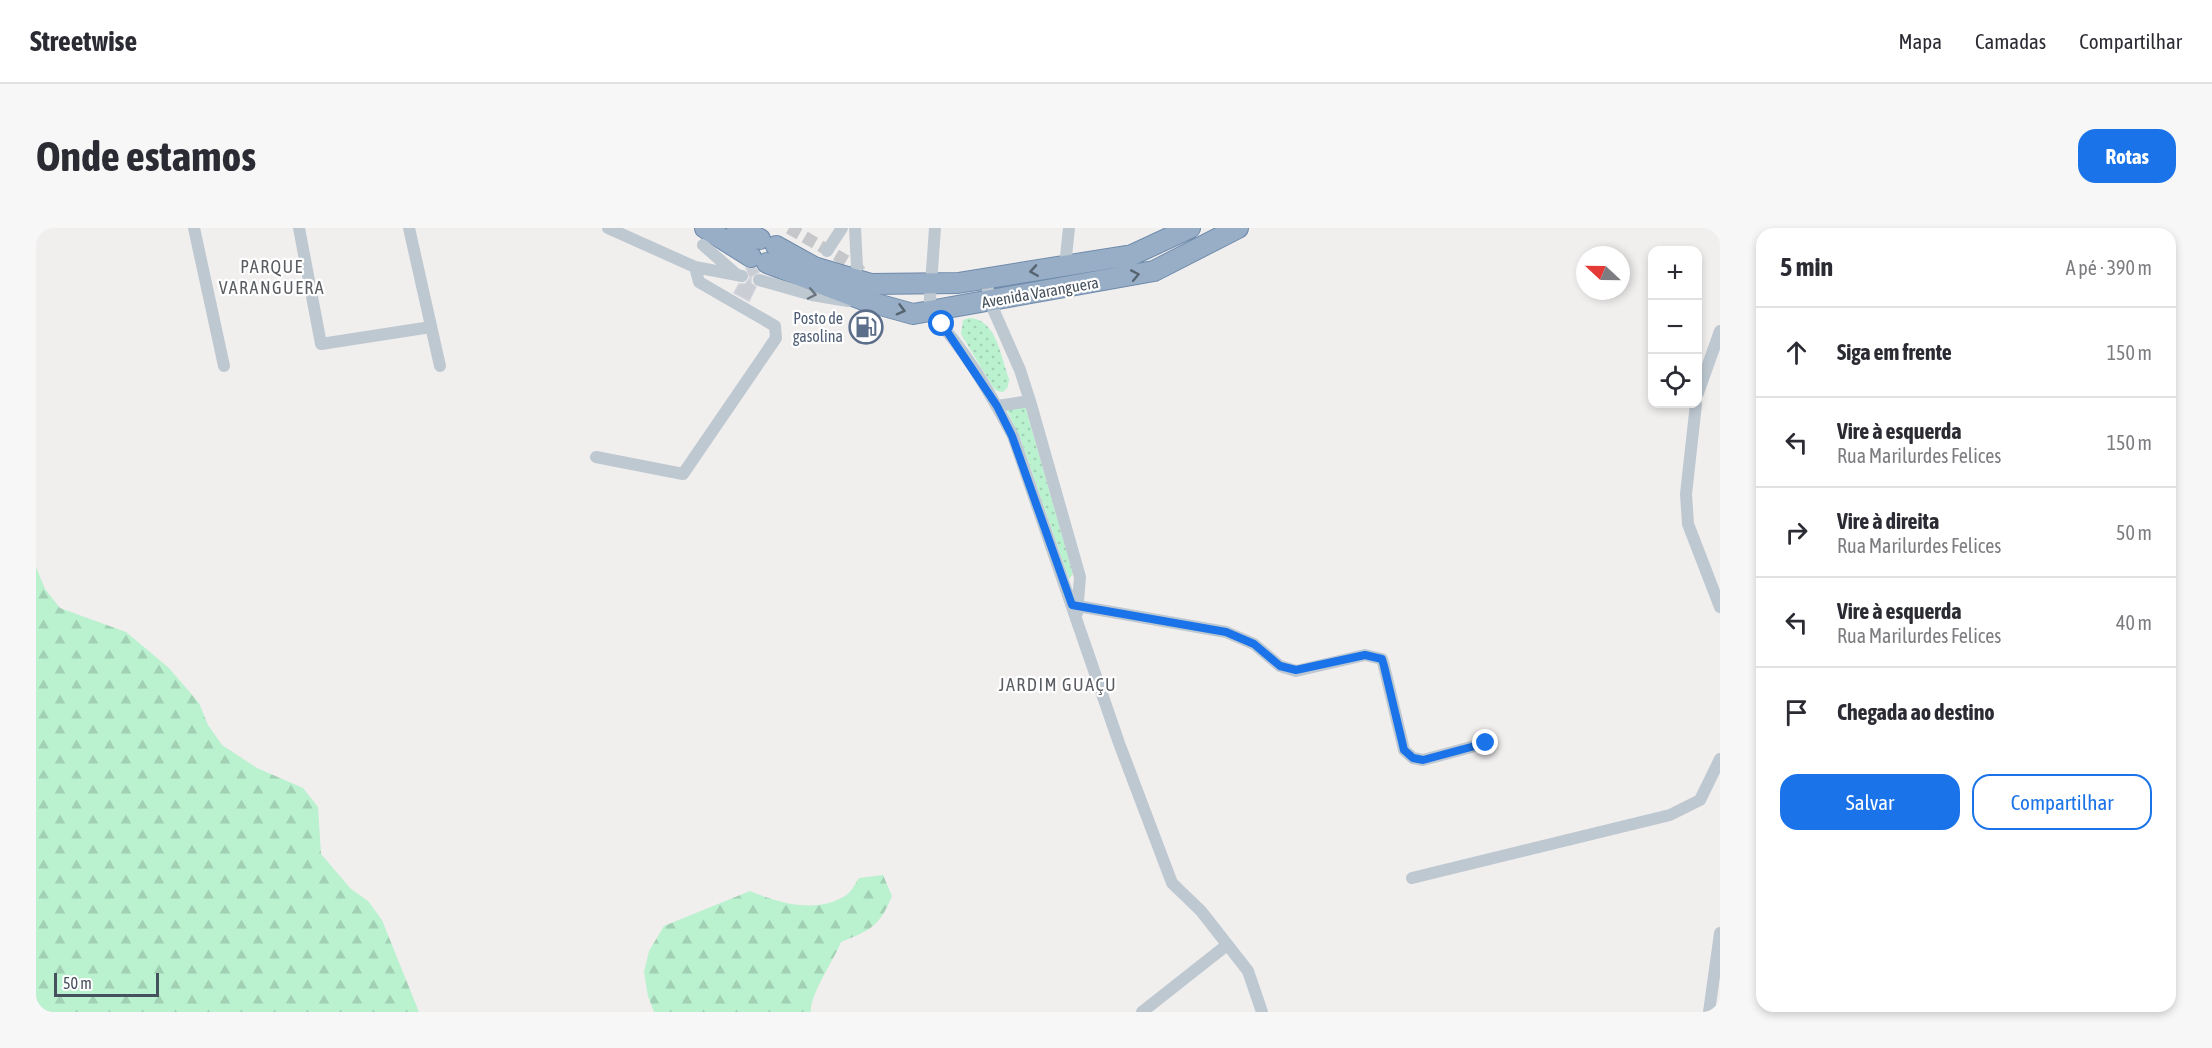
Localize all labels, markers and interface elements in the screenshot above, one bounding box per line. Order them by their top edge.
text: Streetwise [30,25,137,57]
text: Mapa [1898,29,1942,53]
text: Camadas [1975,29,2046,53]
text: Compartilhar [2079,29,2182,53]
button: Rotas [2078,129,2176,183]
text: Onde estamos [36,132,256,180]
north arrow [1576,246,1630,300]
map controls [1648,246,1702,408]
button: + [1648,246,1702,300]
text: 5 min [1780,252,1833,282]
district label: PARQUE VARANGUERA [219,256,325,298]
text: A pé · 390 m [2066,256,2152,279]
one-way arrow [1029,265,1039,277]
one-way arrow [1129,269,1139,282]
street label: Avenida Varanguera [980,273,1100,312]
one-way arrow [806,287,816,300]
button: − [1648,300,1702,354]
one-way arrow [896,303,906,316]
place label: Posto de gasolina [793,309,843,346]
fuel station icon: Posto de gasolina [848,309,884,345]
route start [928,310,954,336]
icon: ahead [1780,336,1813,369]
text: Siga em frente [1837,339,1952,365]
text: 150 m [2107,341,2152,364]
button: locate [1648,354,1702,408]
text: Vire à esquerda [1837,418,1962,444]
icon: left [1780,426,1813,459]
text: 150 m [2107,431,2152,454]
text: Rua Marilurdes Felices [1837,444,2001,467]
text: Vire à direita [1837,508,1939,534]
icon: right [1780,516,1813,549]
text: 50 m [2116,521,2152,544]
text: Rua Marilurdes Felices [1837,534,2001,557]
text: Vire à esquerda [1837,598,1962,624]
icon: left [1780,606,1813,639]
text: 40 m [2116,611,2152,634]
text: Rua Marilurdes Felices [1837,624,2001,647]
district label: JARDIM GUAÇU [999,674,1117,695]
icon: arrive [1780,696,1813,729]
text: Chegada ao destino [1837,699,1995,725]
route end [1472,729,1498,755]
button: Salvar [1780,774,1960,830]
button: Compartilhar [1972,774,2152,830]
scale bar [54,970,159,998]
text: 50 m [63,974,92,992]

